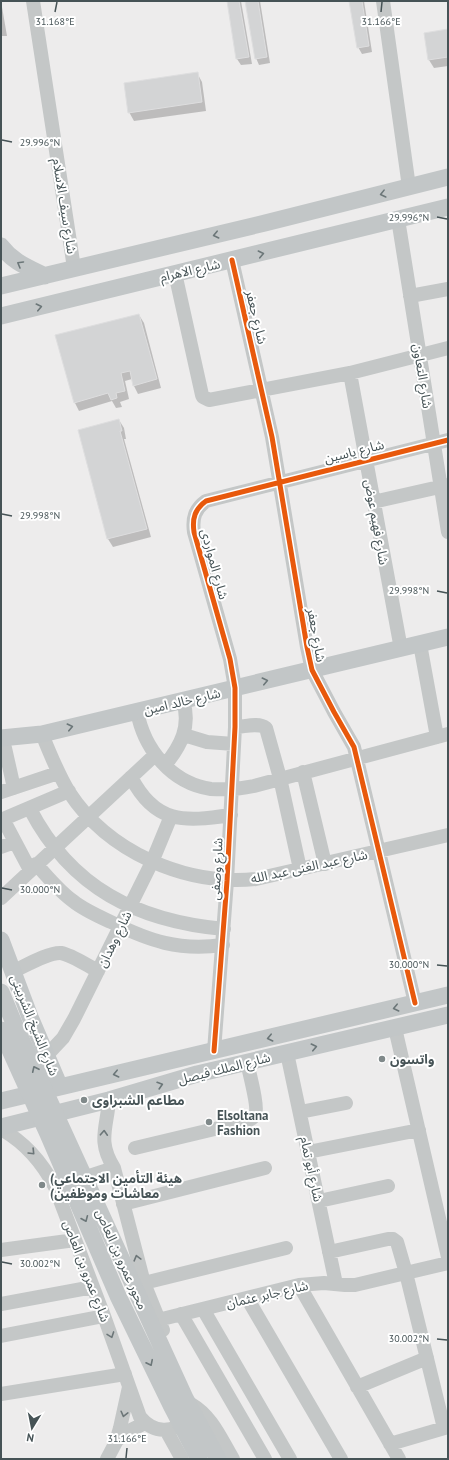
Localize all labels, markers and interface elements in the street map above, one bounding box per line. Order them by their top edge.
text: 31.168°E [36,15,75,28]
text: 31.166°E [362,15,401,28]
text: 29.996°N [20,136,60,149]
street label: شارع سيف الاسلام [47,157,80,255]
one-way arrow [380,189,386,197]
text: 29.996°N [389,211,429,224]
one-way arrow [213,230,219,238]
one-way arrow [257,250,264,258]
street label: شارع الاهرام [158,255,222,288]
one-way arrow [17,261,25,268]
street label: شارع جعفر [240,288,271,346]
one-way arrow [36,304,42,312]
street label: شارع التعاون [407,342,436,410]
street label: شارع ياسين [322,436,386,469]
street label: شارع فهيم عوض [359,478,392,567]
text: 29.998°N [20,509,60,522]
street label: شارع المواردى [195,527,232,602]
text: 29.998°N [389,584,429,597]
street label: شارع جعفر [301,606,330,664]
one-way arrow [261,677,268,686]
street label: شارع خالد امين [142,684,223,721]
one-way arrow [67,724,74,732]
street label: شارع وصفى [206,837,229,901]
street label: شارع عبد الغنى عبد الله [249,846,369,889]
text: 30.000°N [20,883,60,896]
street label: شارع وهدان [93,908,137,971]
text: 30.000°N [389,958,429,971]
street label: شارع الشيخ الشربينى [5,972,63,1079]
one-way arrow [393,1003,400,1011]
one-way arrow [267,1033,273,1041]
one-way arrow [311,1043,317,1051]
street label: شارع الملك فيصل [176,1049,273,1090]
place label: واتسون [390,1051,434,1068]
marker: واتسون [377,1054,387,1064]
one-way arrow [32,1066,40,1073]
one-way arrow [113,1069,120,1078]
one-way arrow [157,1081,164,1090]
place label: مطاعم الشبراوى [92,1092,185,1111]
marker: مطاعم الشبراوى [79,1095,89,1105]
place label: Elsoltana Fashion [217,1107,268,1139]
marker: Elsoltana Fashion [204,1117,214,1127]
one-way arrow [100,1130,109,1137]
street label: شارع أبو تمام [294,1135,327,1204]
one-way arrow [27,1148,34,1155]
place label: (هيئة التأمين الاجتماعي (معاشات وموظفين [50,1170,182,1202]
marker: (هيئة التأمين الاجتماعي (معاشات وموظفين [37,1180,47,1190]
street label: محور عمرو بن العاص [92,1206,151,1312]
one-way arrow [80,1214,88,1222]
street label: شارع عمرو بن العاص [57,1218,114,1325]
one-way arrow [134,1255,142,1261]
text: 30.002°N [20,1257,60,1270]
street label: شارع جابر عثمان [224,1277,310,1314]
one-way arrow [106,1332,115,1339]
text: 30.002°N [389,1332,429,1345]
one-way arrow [145,1358,153,1366]
north arrow [12,1408,52,1448]
one-way arrow [120,1411,128,1417]
text: N [25,1430,35,1445]
text: 31.166°E [108,1432,147,1445]

